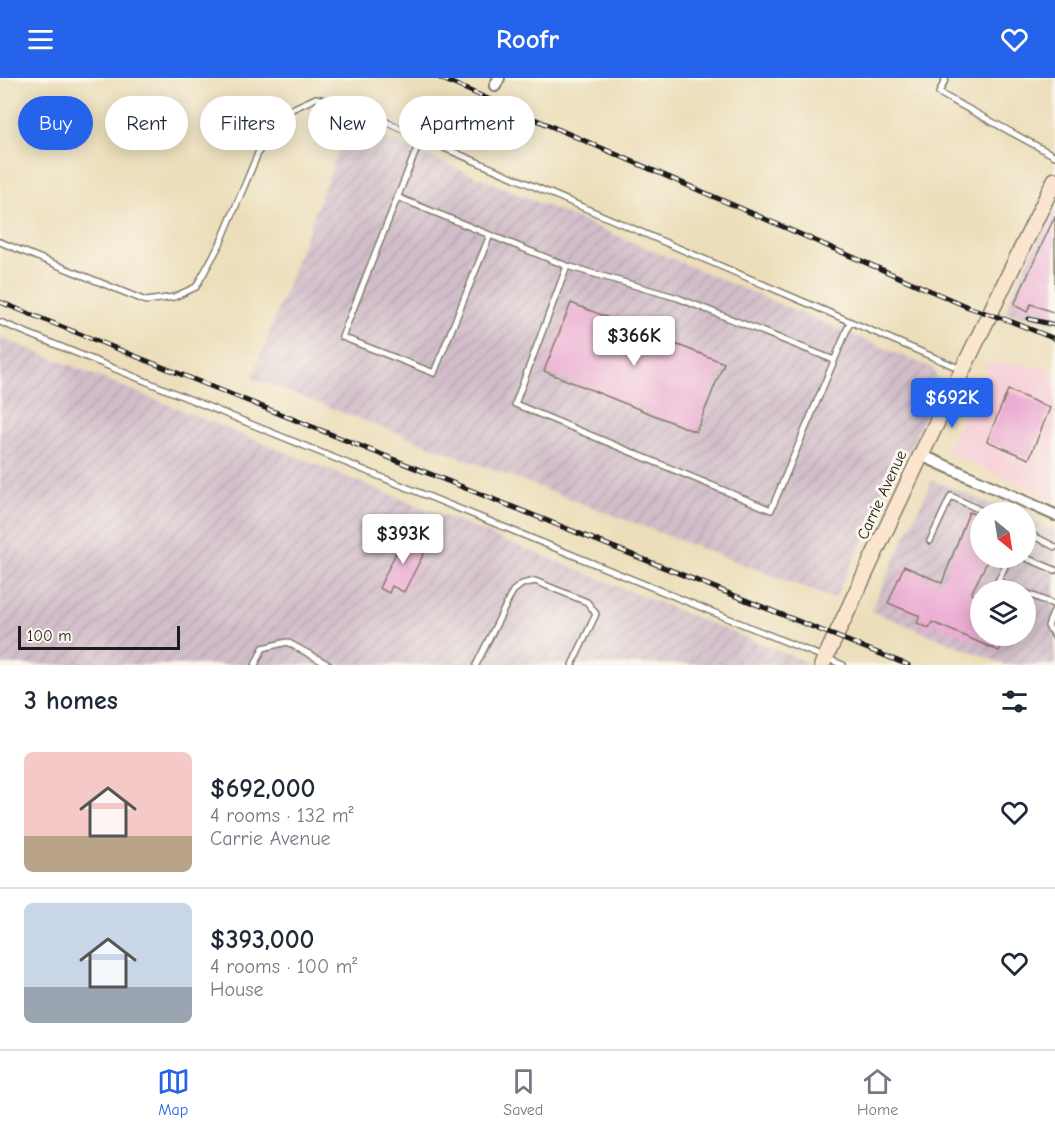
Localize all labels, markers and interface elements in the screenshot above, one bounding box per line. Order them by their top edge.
icon: menu [24,23,57,56]
icon: heart [998,23,1031,56]
text: Roofr [496,24,559,55]
chip: Buy [18,96,93,150]
chip: Rent [105,96,188,150]
chip: Filters [200,96,296,150]
chip: New [308,96,387,150]
chip: Apartment [399,96,535,150]
pin: $366K [592,316,676,367]
text: $366K [607,324,661,347]
pin: $692K [910,378,994,429]
text: $692K [925,386,979,409]
street label: Carrie Avenue [853,447,911,543]
north arrow [970,502,1036,568]
map controls [970,502,1036,646]
pin: $393K [361,514,445,565]
text: $393K [376,522,430,545]
button: layers [970,580,1036,646]
scale bar [18,623,180,650]
text: 100 m [27,627,71,645]
icon: filters [998,685,1031,718]
text: 3 homes [24,686,118,716]
text: $692,000 [210,774,315,804]
icon: home [72,776,144,848]
icon: heart [998,796,1031,829]
text: 4 rooms · 132 m² [210,804,354,827]
text: Carrie Avenue [210,827,331,850]
text: $393,000 [210,925,314,955]
icon: home [72,927,144,999]
icon: heart [998,947,1031,980]
text: 4 rooms · 100 m² [210,955,357,978]
text: House [210,978,264,1001]
tab: Map [157,1065,190,1119]
tab: Saved [503,1065,543,1119]
tab: Home [857,1065,898,1119]

